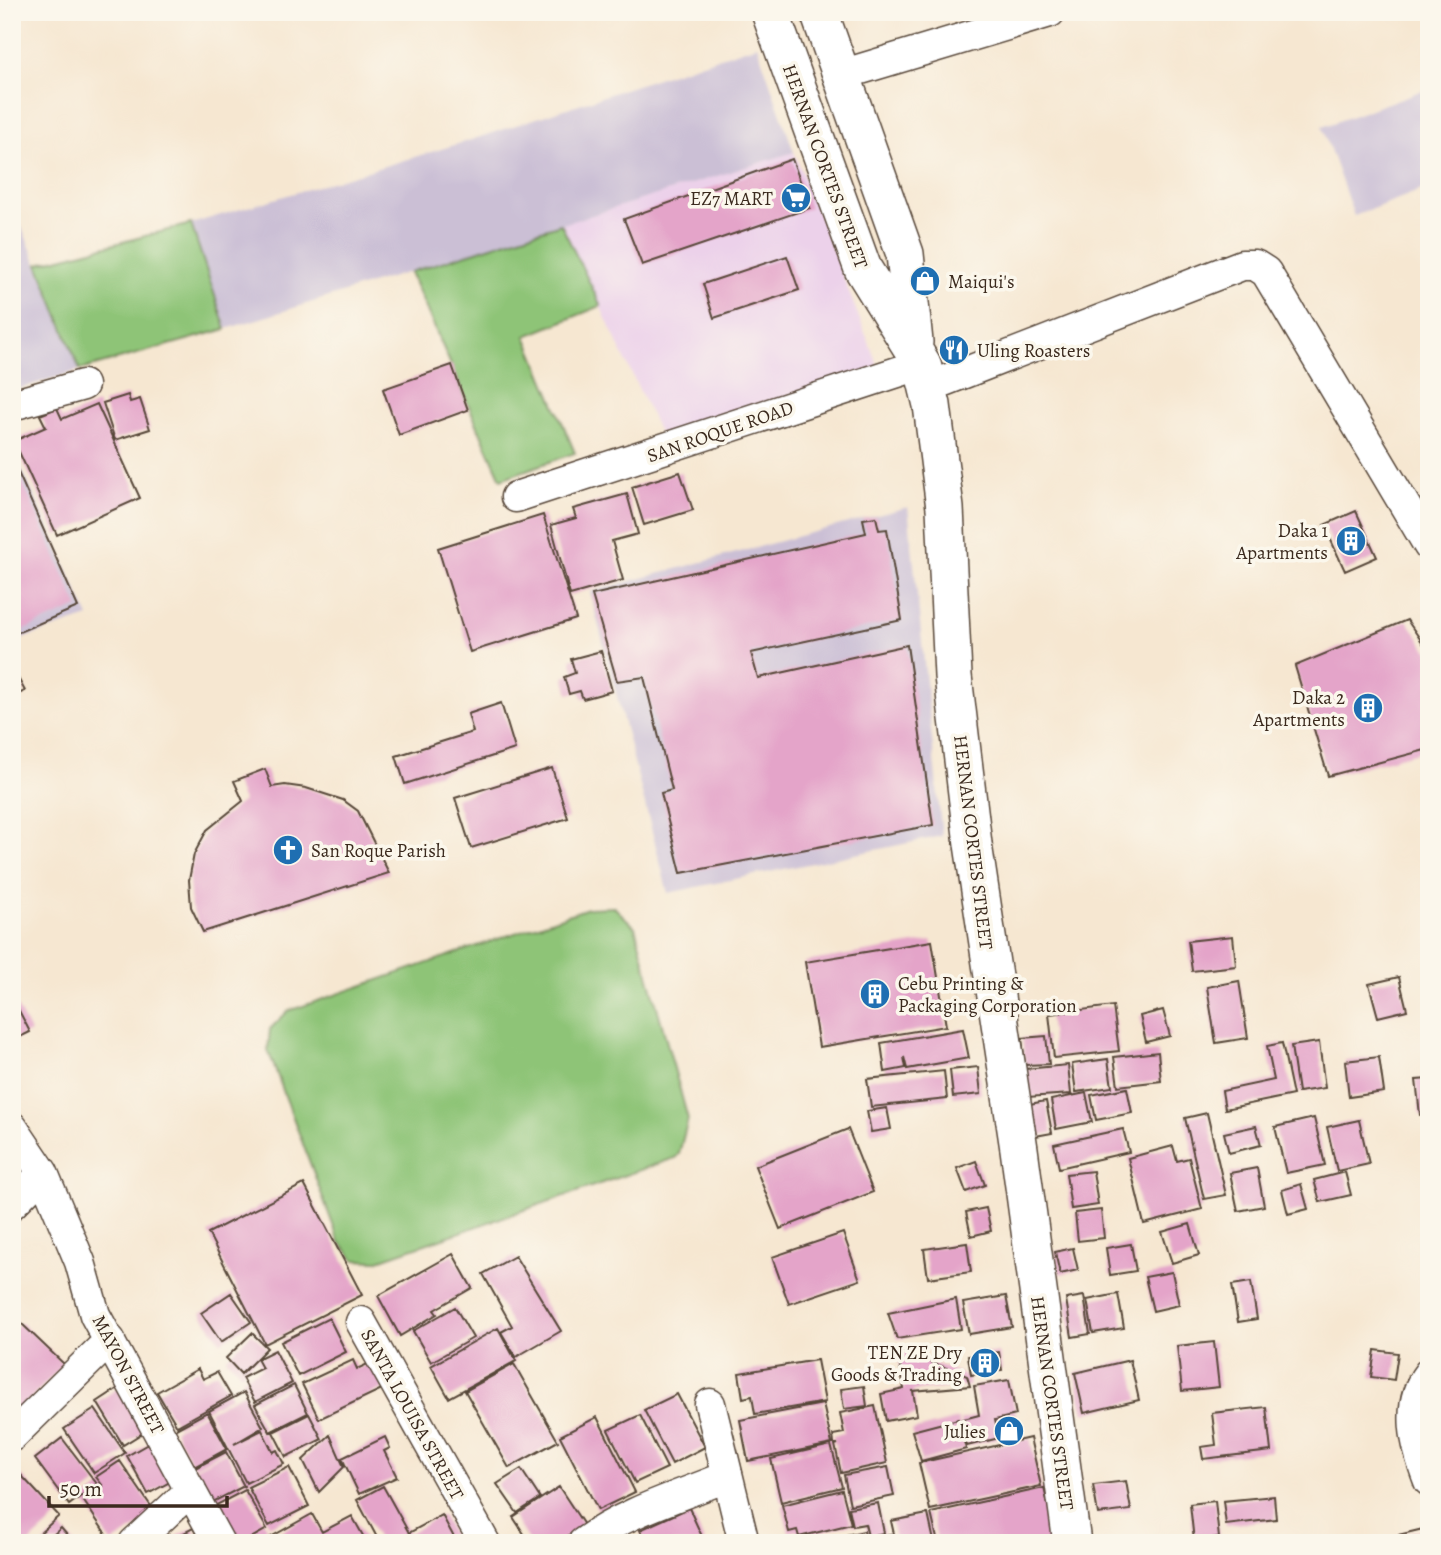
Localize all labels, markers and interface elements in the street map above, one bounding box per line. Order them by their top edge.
street label: HERNAN CORTES STREET [776,60,874,273]
supermarket icon: EZ7 MART [779,181,813,215]
place label: EZ7 MART [690,186,774,212]
shop icon: Maiqui's [908,264,942,298]
place label: Maiqui's [948,269,1015,295]
restaurant icon: Uling Roasters [937,333,971,367]
place label: Uling Roasters [977,338,1090,364]
street label: SAN ROQUE ROAD [644,395,797,469]
place label: Daka 1 Apartments [1235,518,1328,566]
building icon: Daka 1 Apartments [1334,524,1368,558]
place label: Daka 2 Apartments [1252,685,1345,733]
building icon: Daka 2 Apartments [1351,691,1385,725]
street label: HERNAN CORTES STREET [947,733,999,951]
church icon: San Roque Parish [271,833,305,867]
place label: San Roque Parish [311,838,446,864]
place label: Cebu Printing & Packaging Corporation [898,971,1077,1019]
building icon: Cebu Printing & Packaging Corporation [858,977,892,1011]
street label: HERNAN CORTES STREET [1024,1294,1080,1512]
street label: MAYON STREET [86,1310,171,1439]
street label: SANTA LOUISA STREET [354,1324,470,1505]
place label: TEN ZE Dry Goods & Trading [831,1340,963,1388]
building icon: TEN ZE Dry Goods & Trading [968,1346,1002,1380]
shop icon: Julies [992,1414,1026,1448]
place label: Julies [944,1419,986,1445]
scale bar [49,1464,228,1508]
text: 50 m [60,1475,102,1503]

